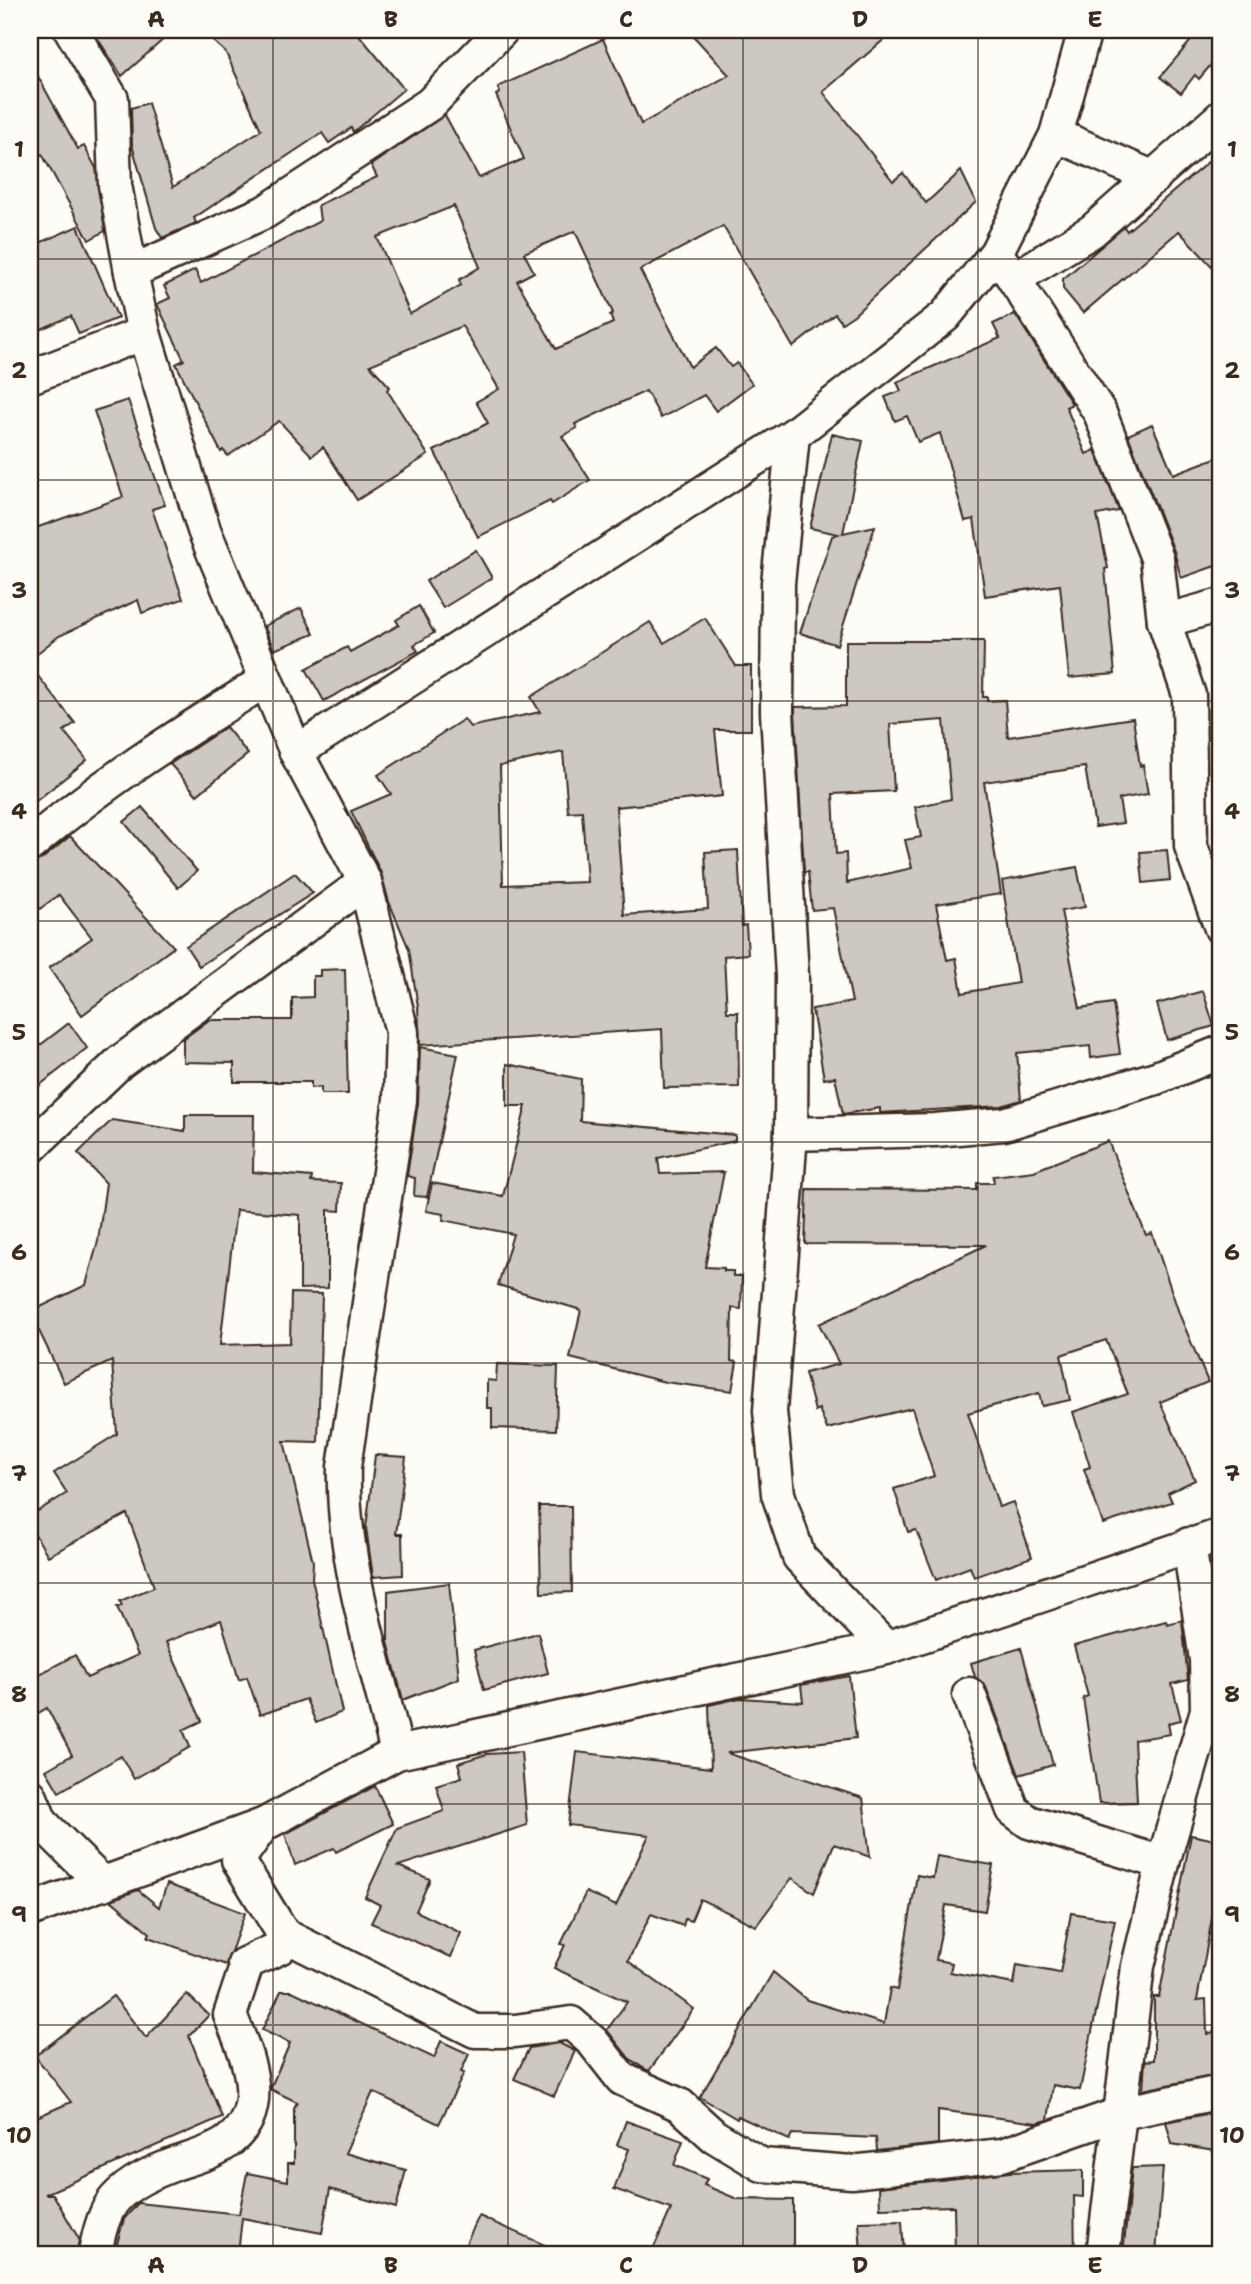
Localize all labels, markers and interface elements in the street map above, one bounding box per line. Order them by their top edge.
text: A [147,4,165,34]
text: B [384,4,398,34]
text: C [619,4,633,34]
text: D [852,4,868,34]
text: E [1087,4,1103,34]
text: 1 [14,134,24,164]
text: 1 [1227,134,1237,164]
text: 2 [11,355,27,385]
text: 2 [1224,355,1240,385]
text: 3 [11,575,27,605]
text: 3 [1224,575,1240,605]
text: 4 [11,796,27,826]
text: 4 [1224,796,1240,826]
text: 5 [12,1017,26,1047]
text: 5 [1225,1017,1239,1047]
text: 6 [11,1237,27,1267]
text: 6 [1224,1237,1240,1267]
text: 7 [11,1458,27,1488]
text: 7 [1224,1458,1240,1488]
text: 8 [11,1679,27,1709]
text: 8 [1224,1679,1240,1709]
text: 9 [11,1899,27,1929]
text: 9 [1224,1899,1240,1929]
text: 10 [6,2120,32,2150]
text: 10 [1219,2120,1245,2150]
text: A [147,2250,165,2280]
text: B [384,2250,398,2280]
text: C [619,2250,633,2280]
text: D [852,2250,868,2280]
text: E [1087,2250,1103,2280]

